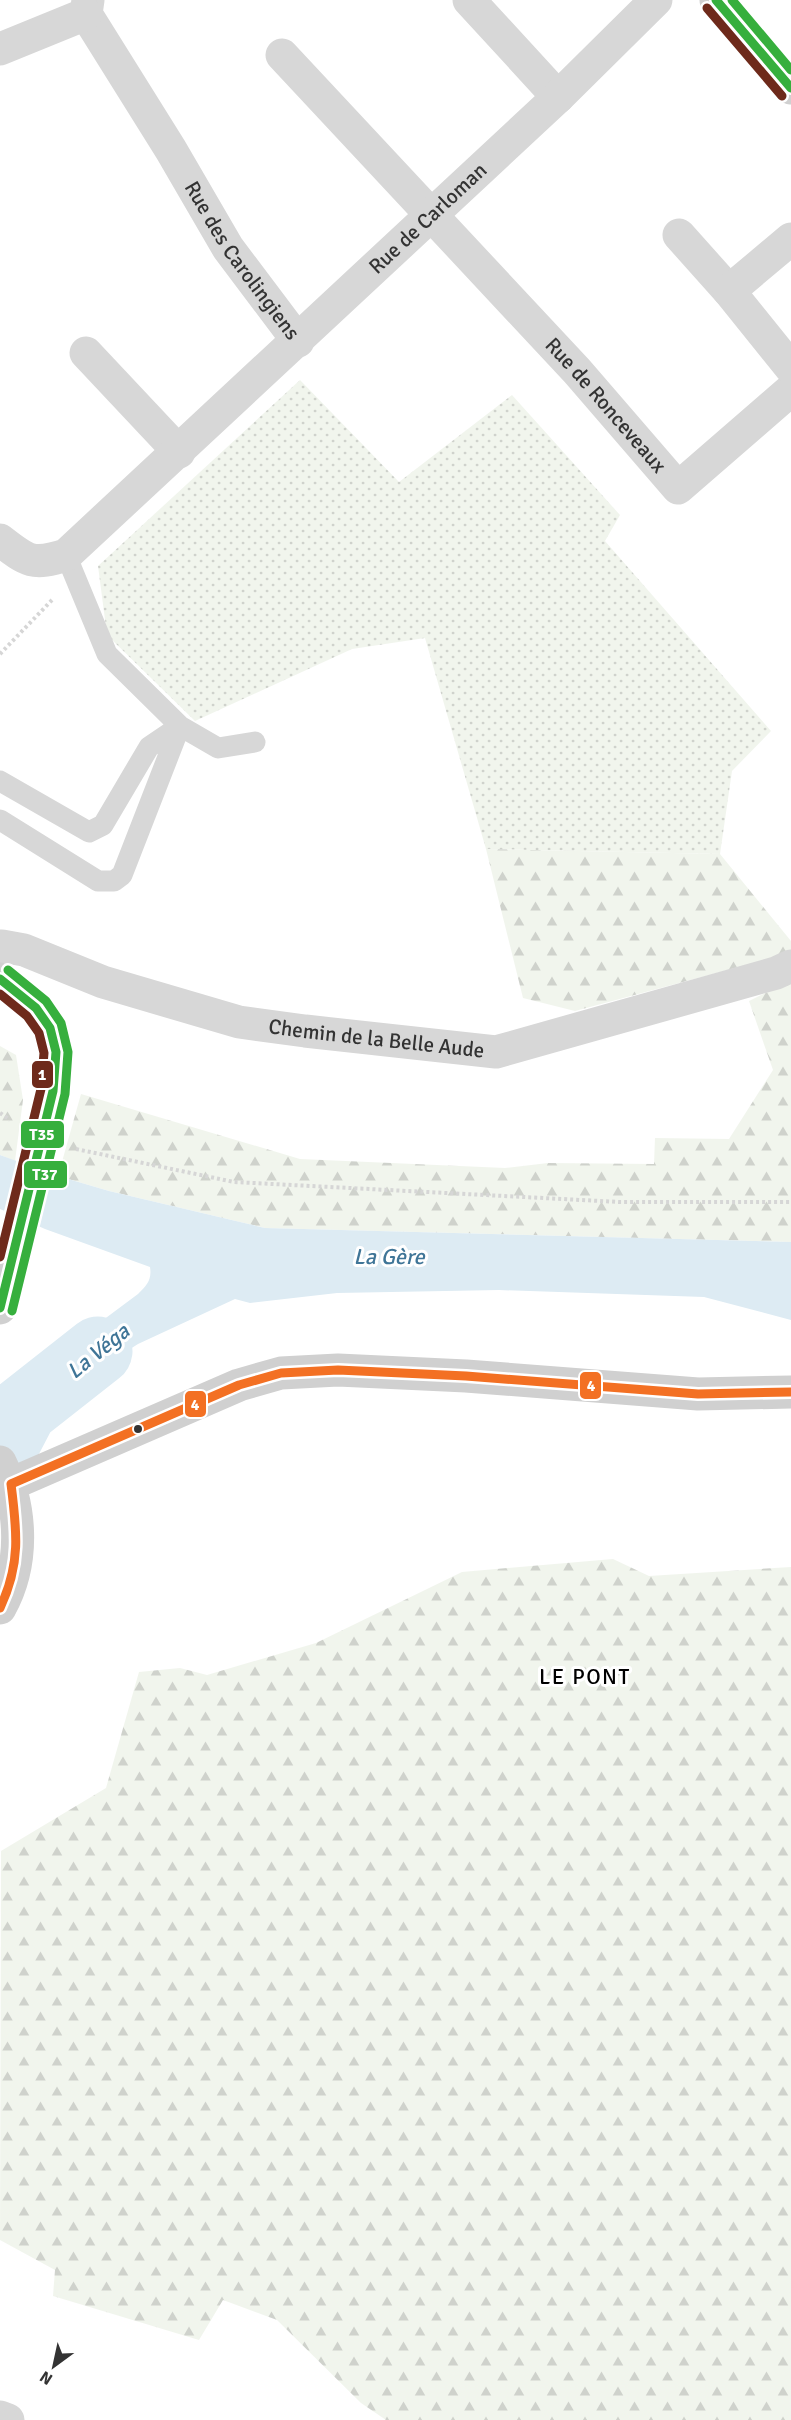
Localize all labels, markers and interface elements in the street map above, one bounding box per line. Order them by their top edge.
street label: Rue de Carloman [363,157,492,279]
street label: Rue des Carolingiens [179,176,305,345]
street label: Rue de Ronceveaux [540,332,672,478]
street label: Chemin de la Belle Aude [267,1013,486,1064]
line badge: 1 [31,1060,54,1089]
text: 1 [38,1065,47,1085]
line badge: T35 [20,1120,65,1149]
text: T35 [29,1125,55,1145]
line badge: T37 [23,1160,68,1189]
text: T37 [32,1165,58,1185]
water label: La Gère [353,1243,426,1270]
water label: La Véga [61,1317,135,1384]
line badge: 4 [579,1371,602,1400]
text: 4 [587,1376,596,1396]
line badge: 4 [184,1390,207,1418]
text: 4 [191,1395,200,1415]
unlabelled marker [132,1423,144,1435]
district label: LE PONT [539,1663,631,1690]
north arrow [24,2336,84,2396]
text: N [36,2366,56,2389]

